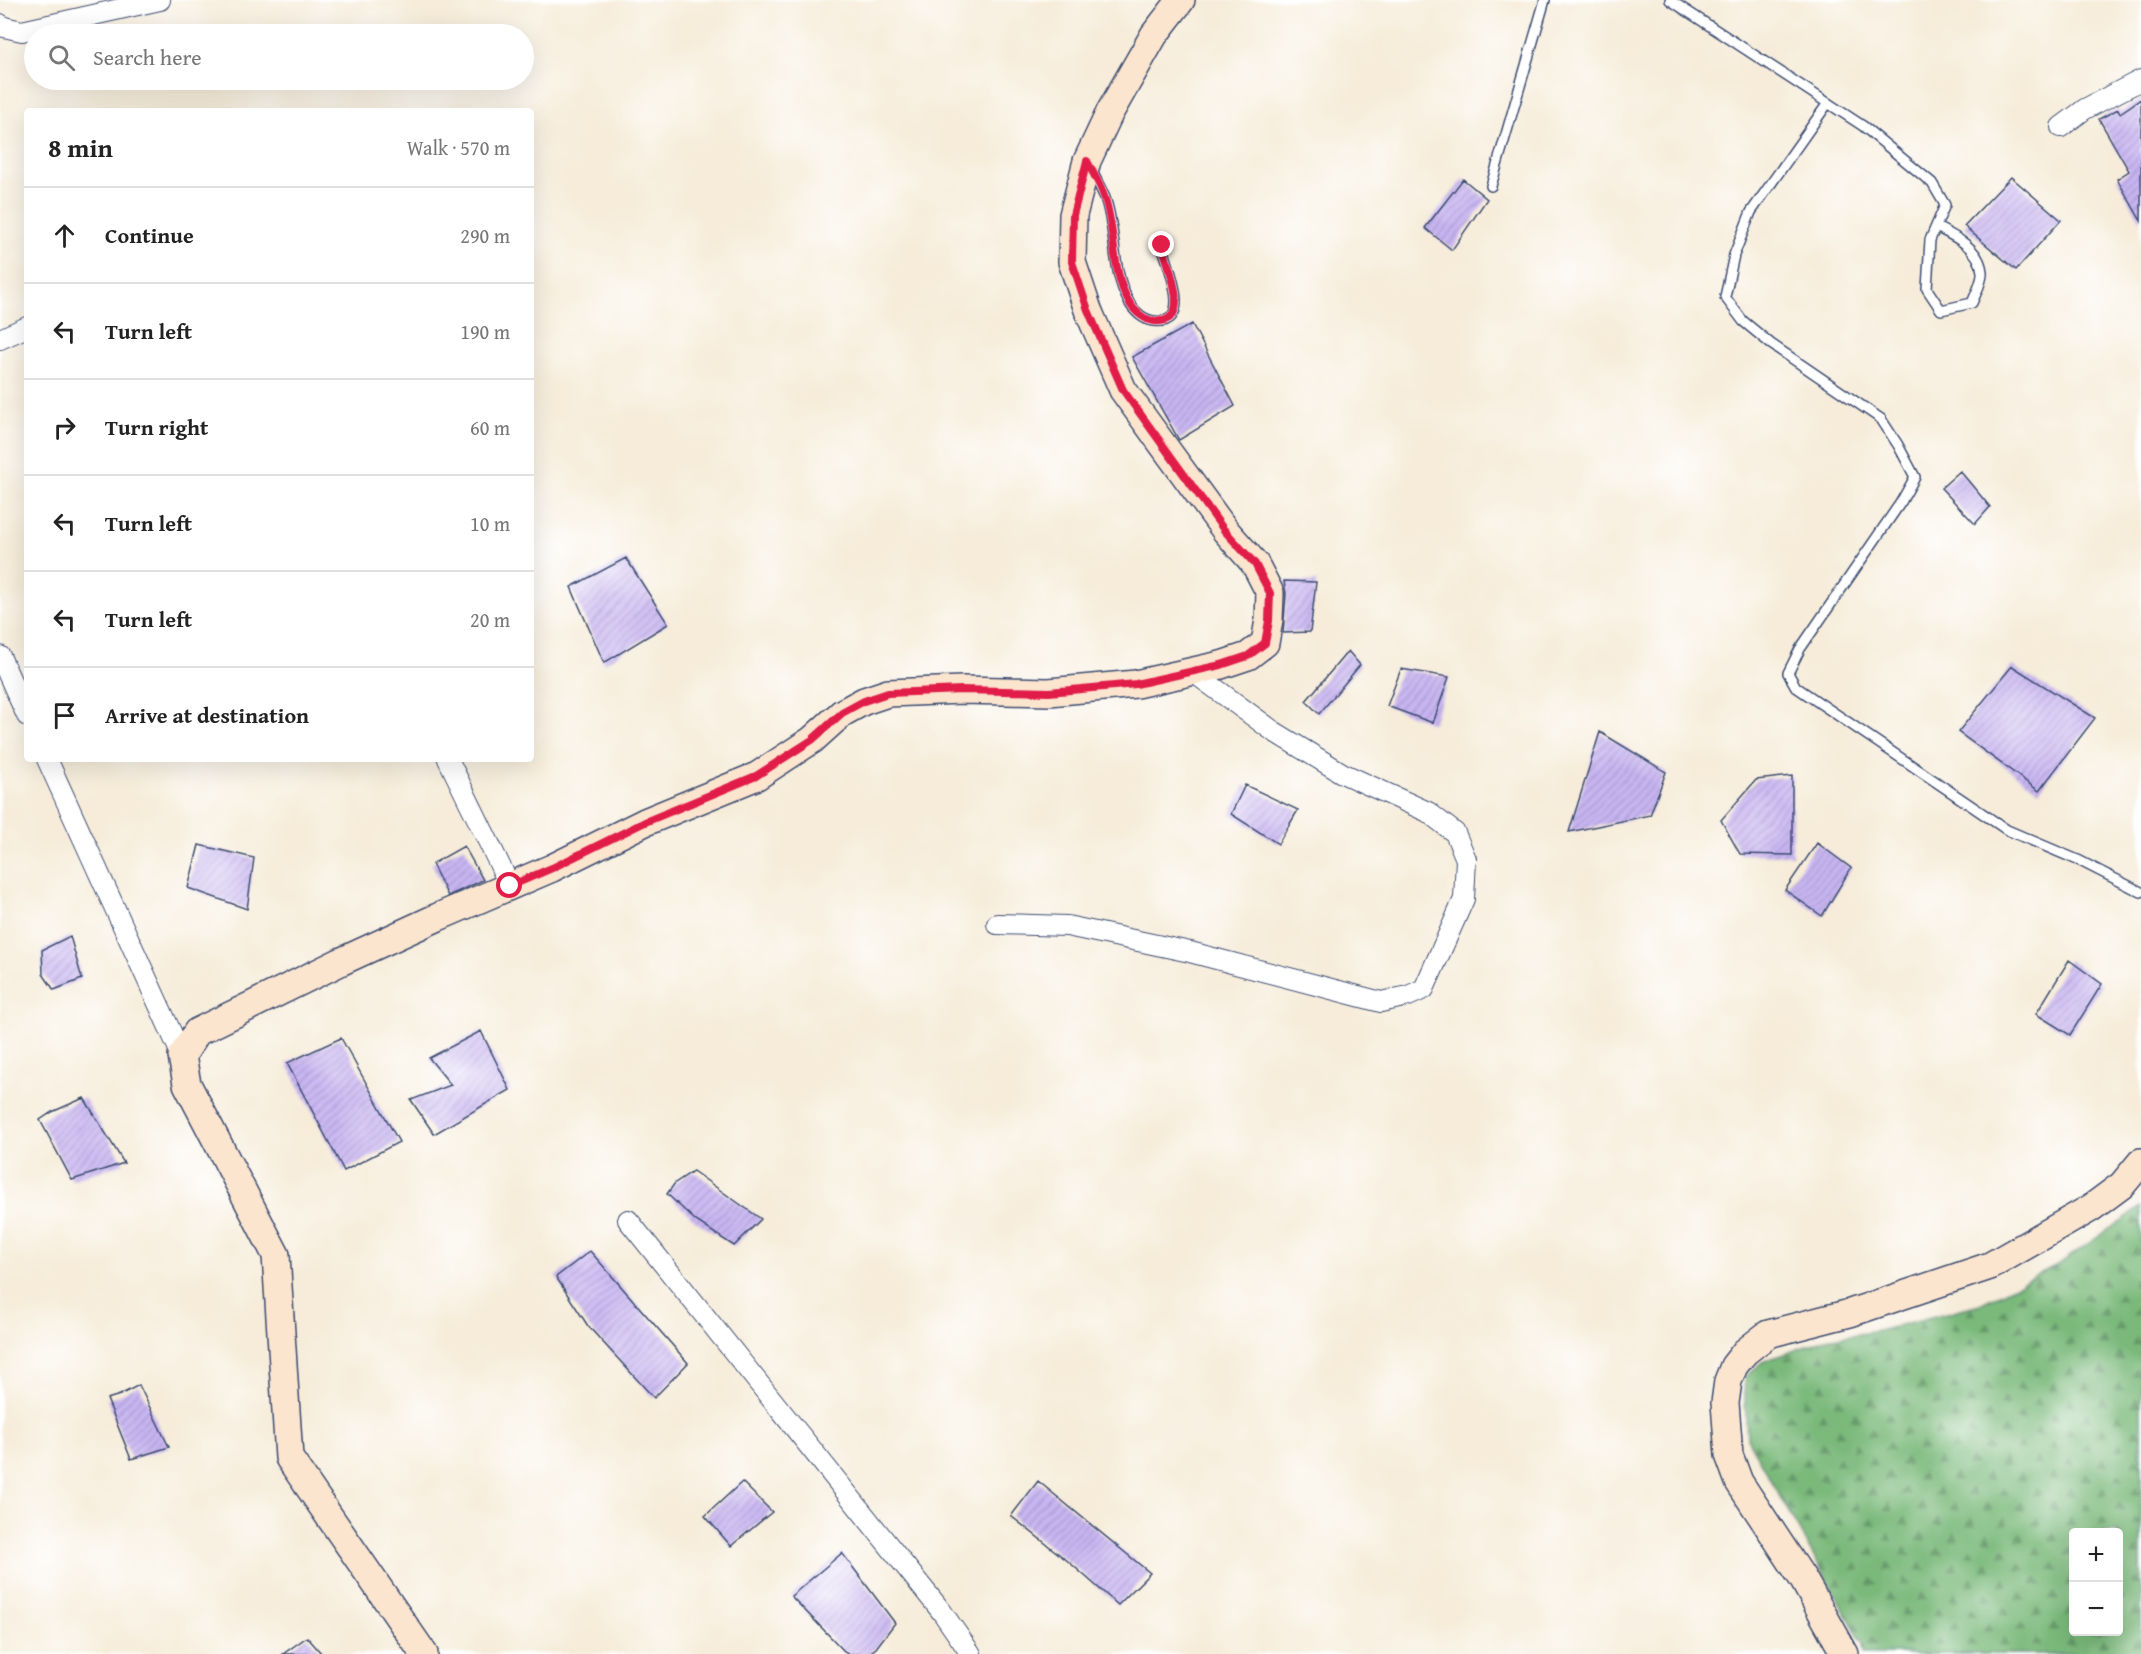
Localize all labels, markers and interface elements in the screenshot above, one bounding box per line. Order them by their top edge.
search box [24,24,534,90]
icon: search [45,41,78,74]
text: Search here [93,41,202,73]
text: 8 min [48,128,113,167]
text: Walk · 570 m [407,133,510,162]
icon: ahead [48,219,81,252]
text: Continue [105,219,194,251]
text: 290 m [460,221,510,250]
route end [1148,231,1174,257]
icon: left [48,315,81,348]
text: Turn left [105,315,192,347]
text: 190 m [460,317,510,346]
icon: right [48,411,81,444]
text: Turn right [105,411,208,443]
text: 60 m [470,413,510,442]
icon: left [48,507,81,540]
text: Turn left [105,507,192,539]
text: 10 m [470,509,510,538]
icon: left [48,603,81,636]
text: Turn left [105,603,192,635]
text: 20 m [470,605,510,634]
icon: arrive [48,699,81,732]
text: Arrive at destination [105,699,309,731]
route start [496,872,522,898]
map controls [2069,1528,2123,1636]
button: + [2069,1528,2123,1582]
button: − [2069,1582,2123,1636]

